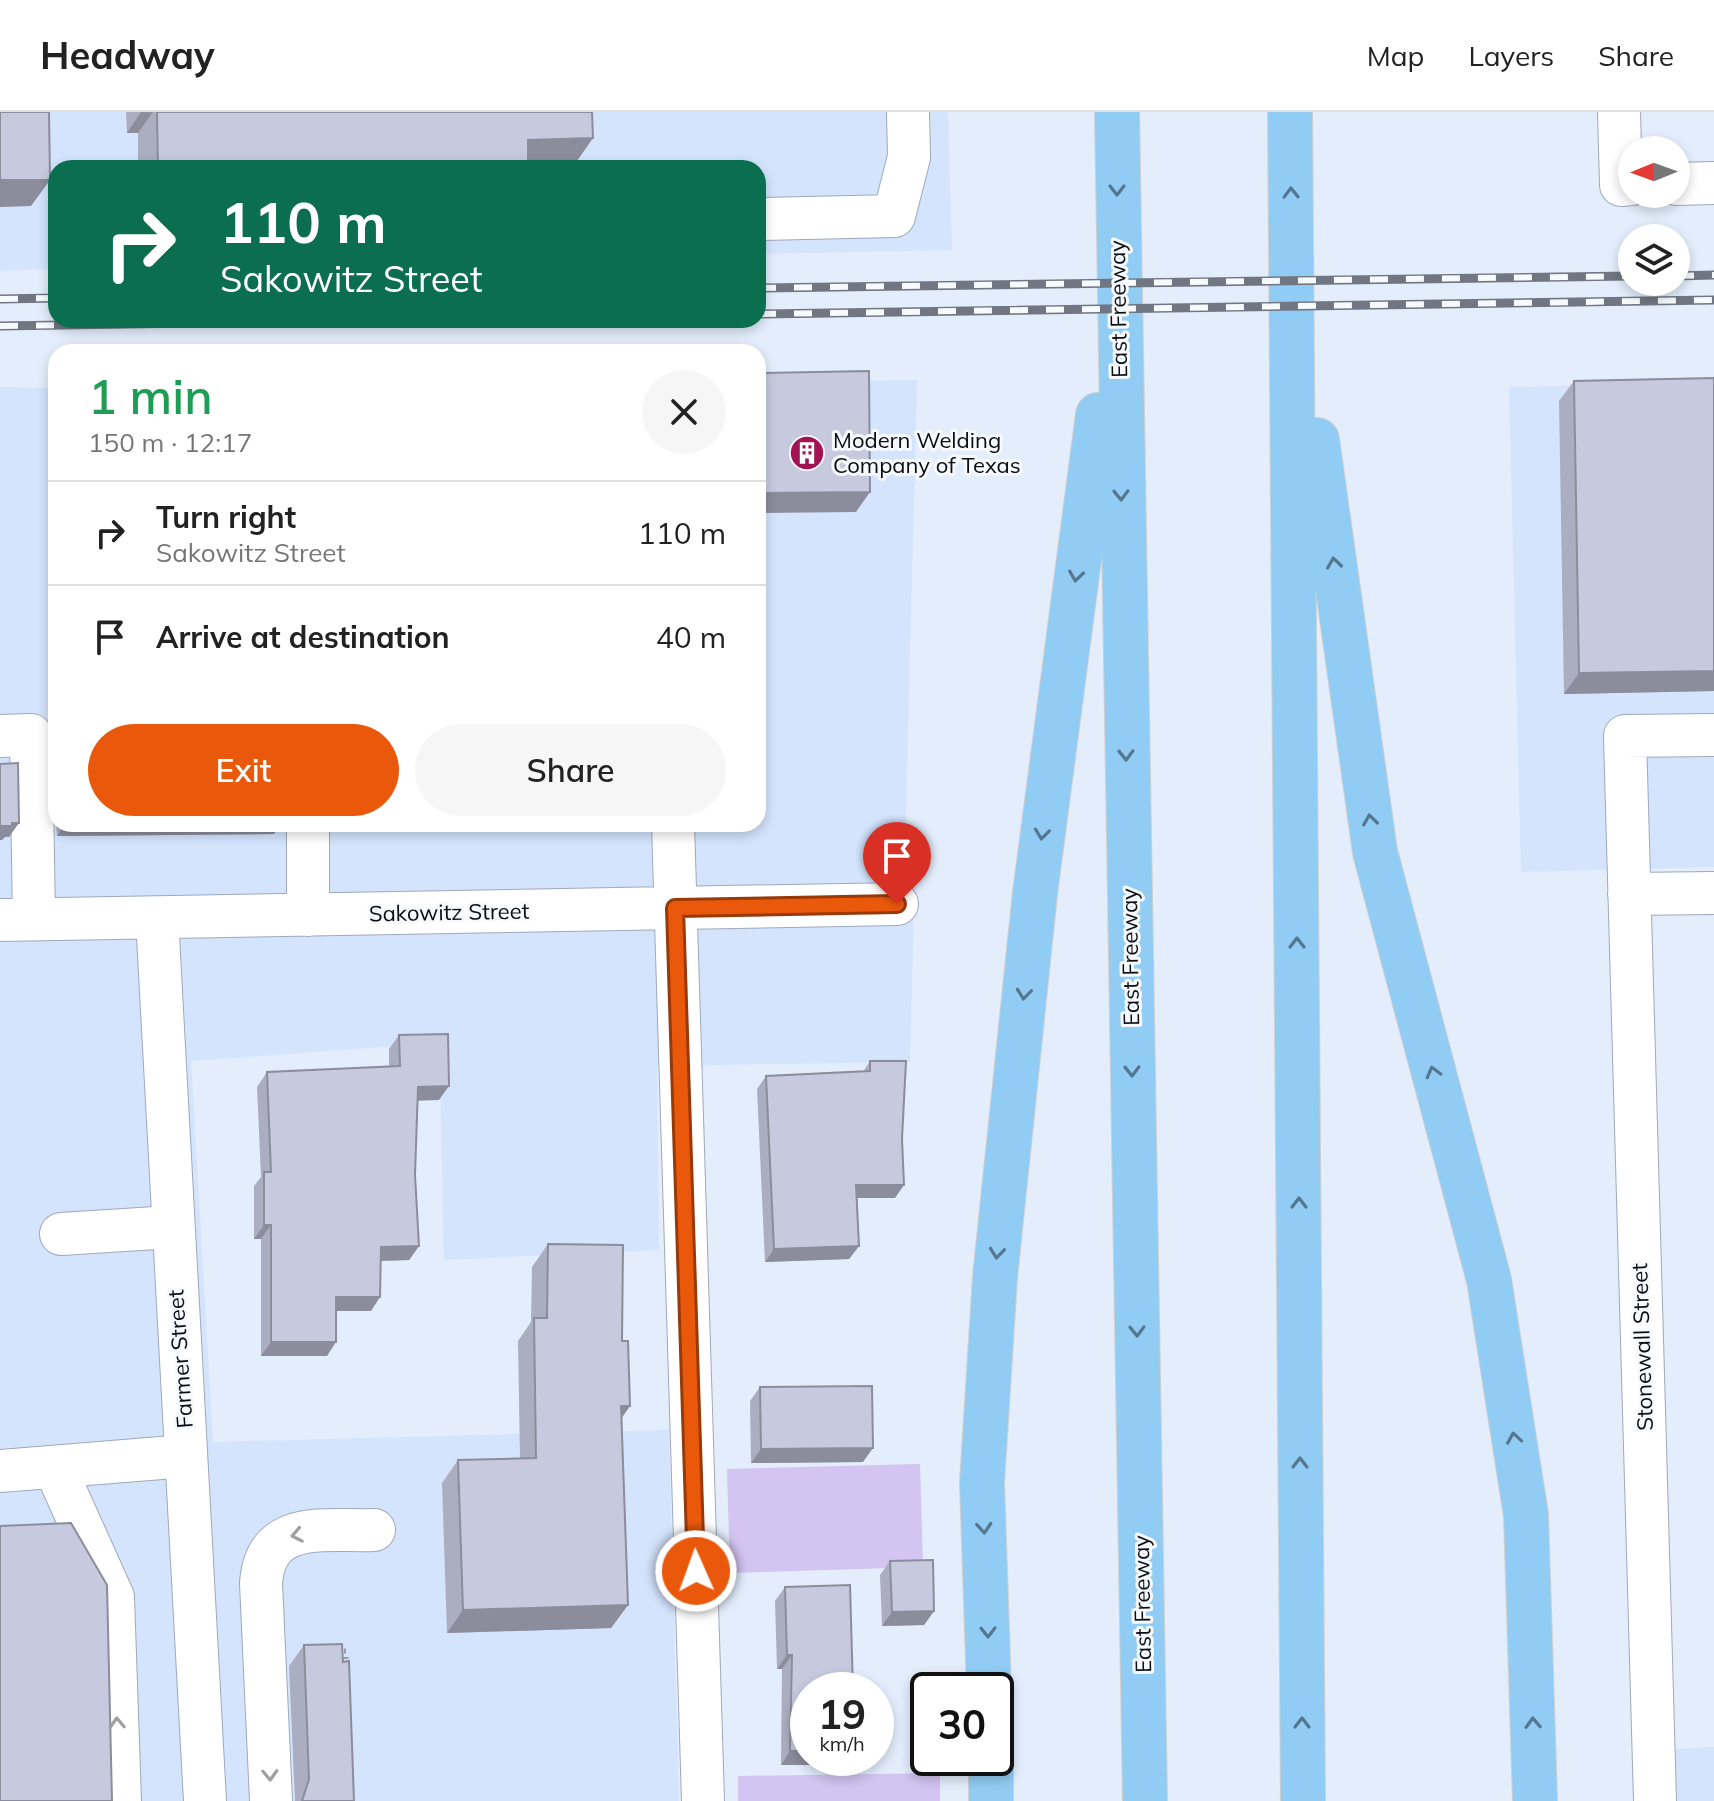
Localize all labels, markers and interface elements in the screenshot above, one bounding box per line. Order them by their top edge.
text: Headway [40,31,215,79]
text: Map [1367,38,1424,73]
text: Layers [1468,38,1554,73]
text: Share [1598,38,1674,73]
north arrow [1618,136,1690,208]
map controls [1618,136,1690,296]
one-way arrow [1108,184,1126,197]
one-way arrow [1283,186,1300,199]
text: 110 m [220,187,387,257]
icon: right [88,192,192,296]
button: layers [1618,224,1690,296]
street label: East Freeway [1103,240,1133,378]
text: Sakowitz Street [220,256,483,301]
text: 1 min [88,366,213,426]
button: close [642,370,726,454]
text: 150 m · 12:17 [88,426,252,459]
place label: Modern Welding Company of Texas [833,426,1021,479]
building icon: Modern Welding Company of Texas [788,434,826,472]
one-way arrow [1112,489,1130,502]
text: Turn right [156,498,296,536]
icon: right [88,511,132,555]
text: 110 m [638,514,726,552]
text: Sakowitz Street [156,536,346,569]
one-way arrow [1326,556,1343,569]
one-way arrow [1067,570,1084,583]
icon: arrive [88,615,132,659]
text: Arrive at destination [156,618,450,656]
text: 40 m [656,618,726,656]
button: Exit [88,724,399,816]
button: Share [415,724,726,816]
one-way arrow [1117,749,1135,762]
one-way arrow [1362,813,1379,827]
pin [863,822,931,904]
one-way arrow [1034,827,1051,841]
icon: arrive [875,834,919,878]
street label: East Freeway [1115,888,1145,1026]
street label: Sakowitz Street [369,897,530,927]
one-way arrow [1288,936,1306,949]
one-way arrow [1016,988,1033,1001]
one-way arrow [1123,1065,1141,1078]
one-way arrow [1426,1066,1443,1080]
one-way arrow [1290,1196,1308,1209]
one-way arrow [989,1247,1006,1260]
street label: Stonewall Street [1625,1262,1659,1431]
street label: Farmer Street [161,1288,199,1429]
one-way arrow [1128,1325,1145,1338]
one-way arrow [1506,1431,1523,1444]
one-way arrow [1292,1456,1309,1469]
one-way arrow [976,1522,993,1535]
one-way arrow [290,1526,304,1543]
position arrow [654,1529,738,1613]
street label: East Freeway [1127,1535,1157,1673]
one-way arrow [980,1626,997,1639]
speed limit sign: 30 [910,1672,1014,1776]
text: 19 [818,1689,866,1739]
one-way arrow [108,1716,126,1729]
one-way arrow [1293,1716,1311,1729]
one-way arrow [1524,1716,1541,1729]
text: km/h [819,1731,865,1756]
one-way arrow [261,1769,278,1782]

